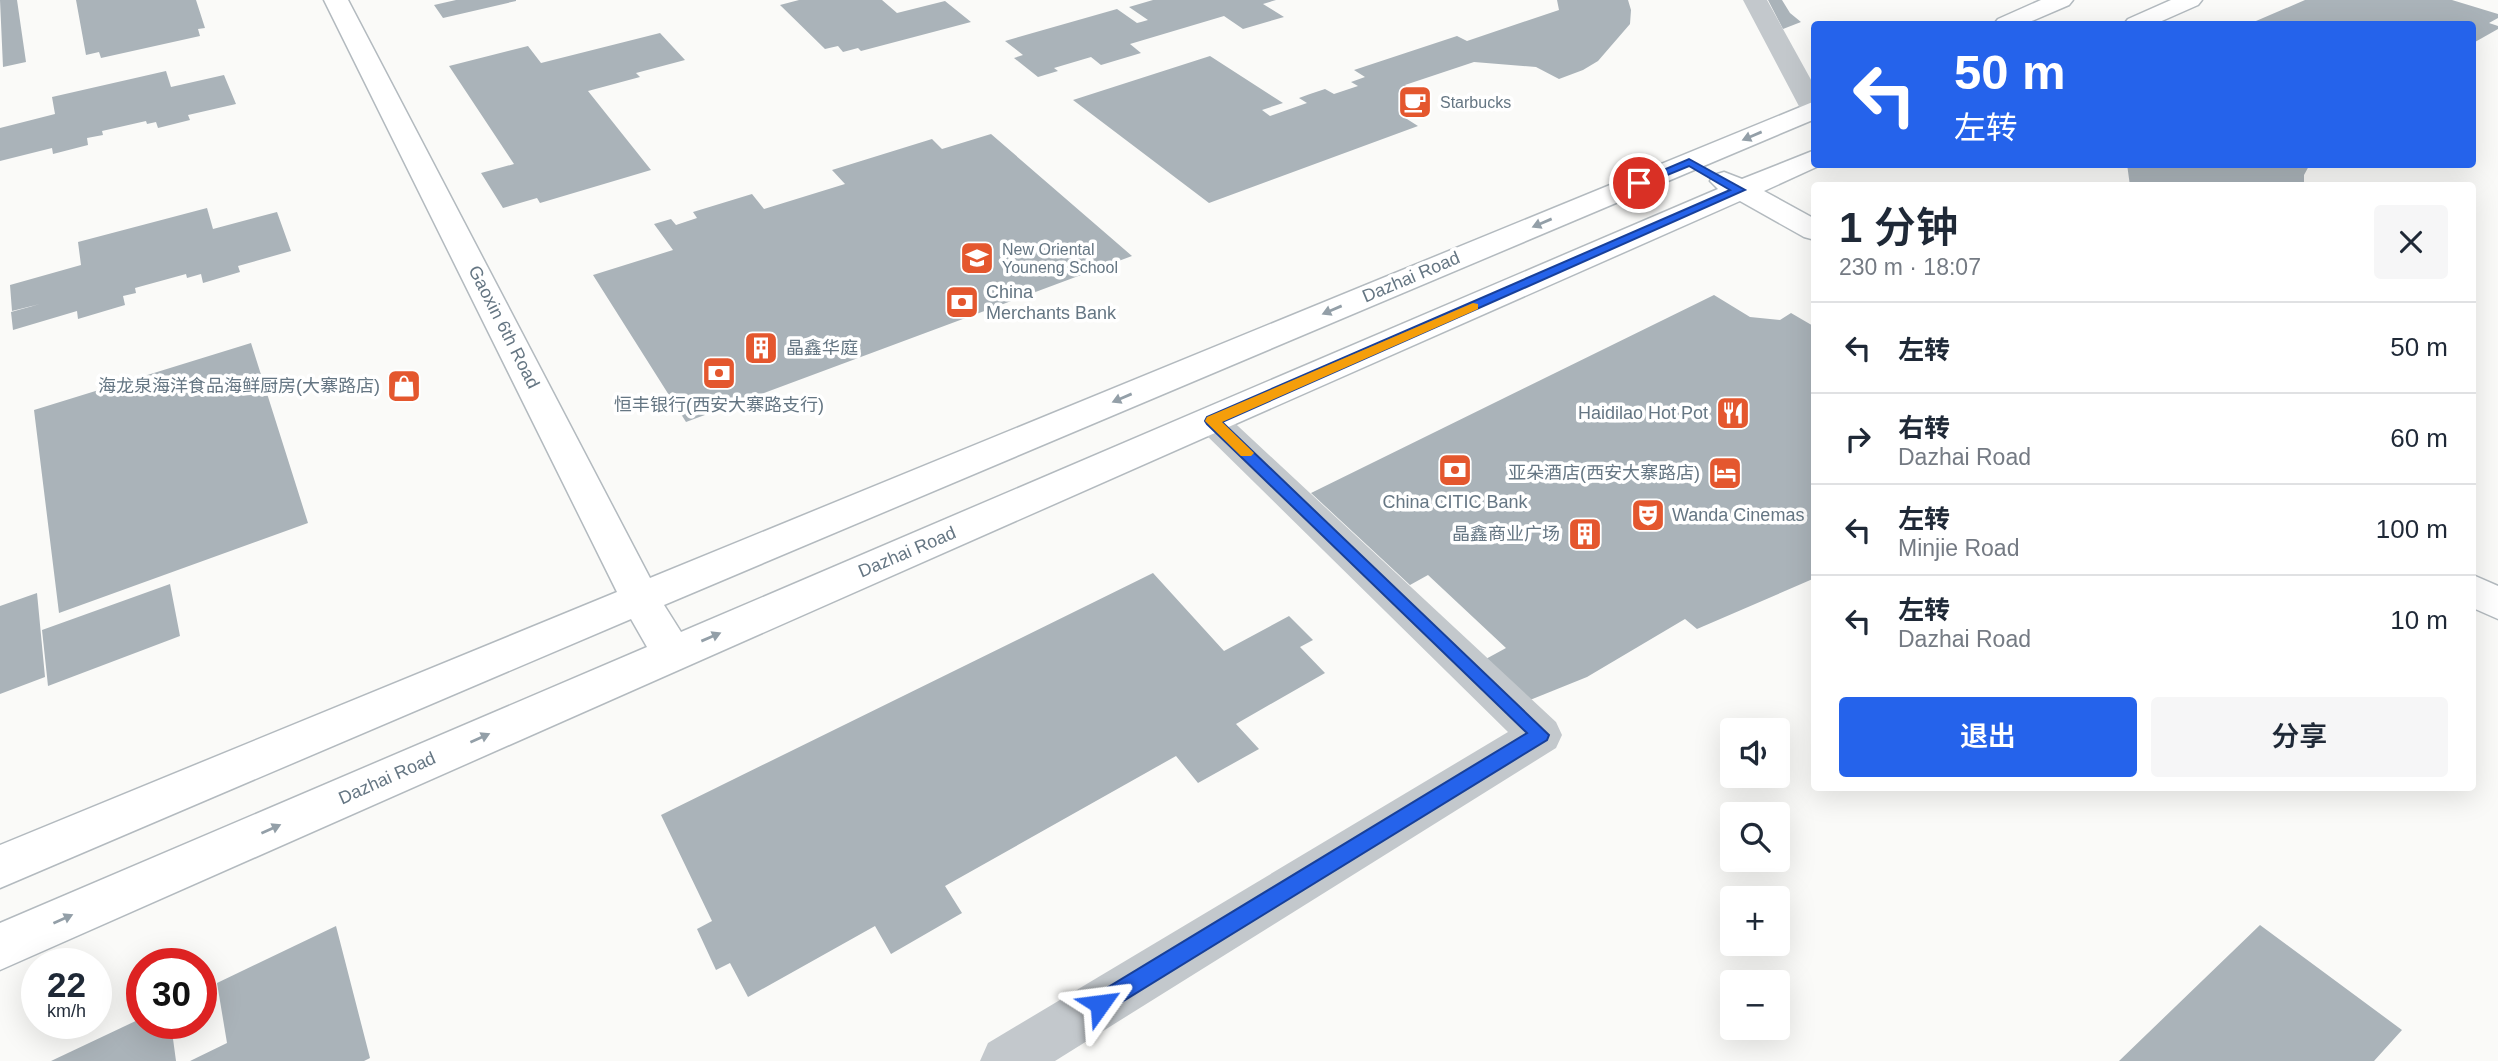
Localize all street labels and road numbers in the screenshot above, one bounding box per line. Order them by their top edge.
street label: Dazhai Road [1359,247,1463,307]
street label: Gaoxin 6th Road [464,262,544,392]
street label: Dazhai Road [855,522,959,582]
street label: Dazhai Road [335,748,439,808]

